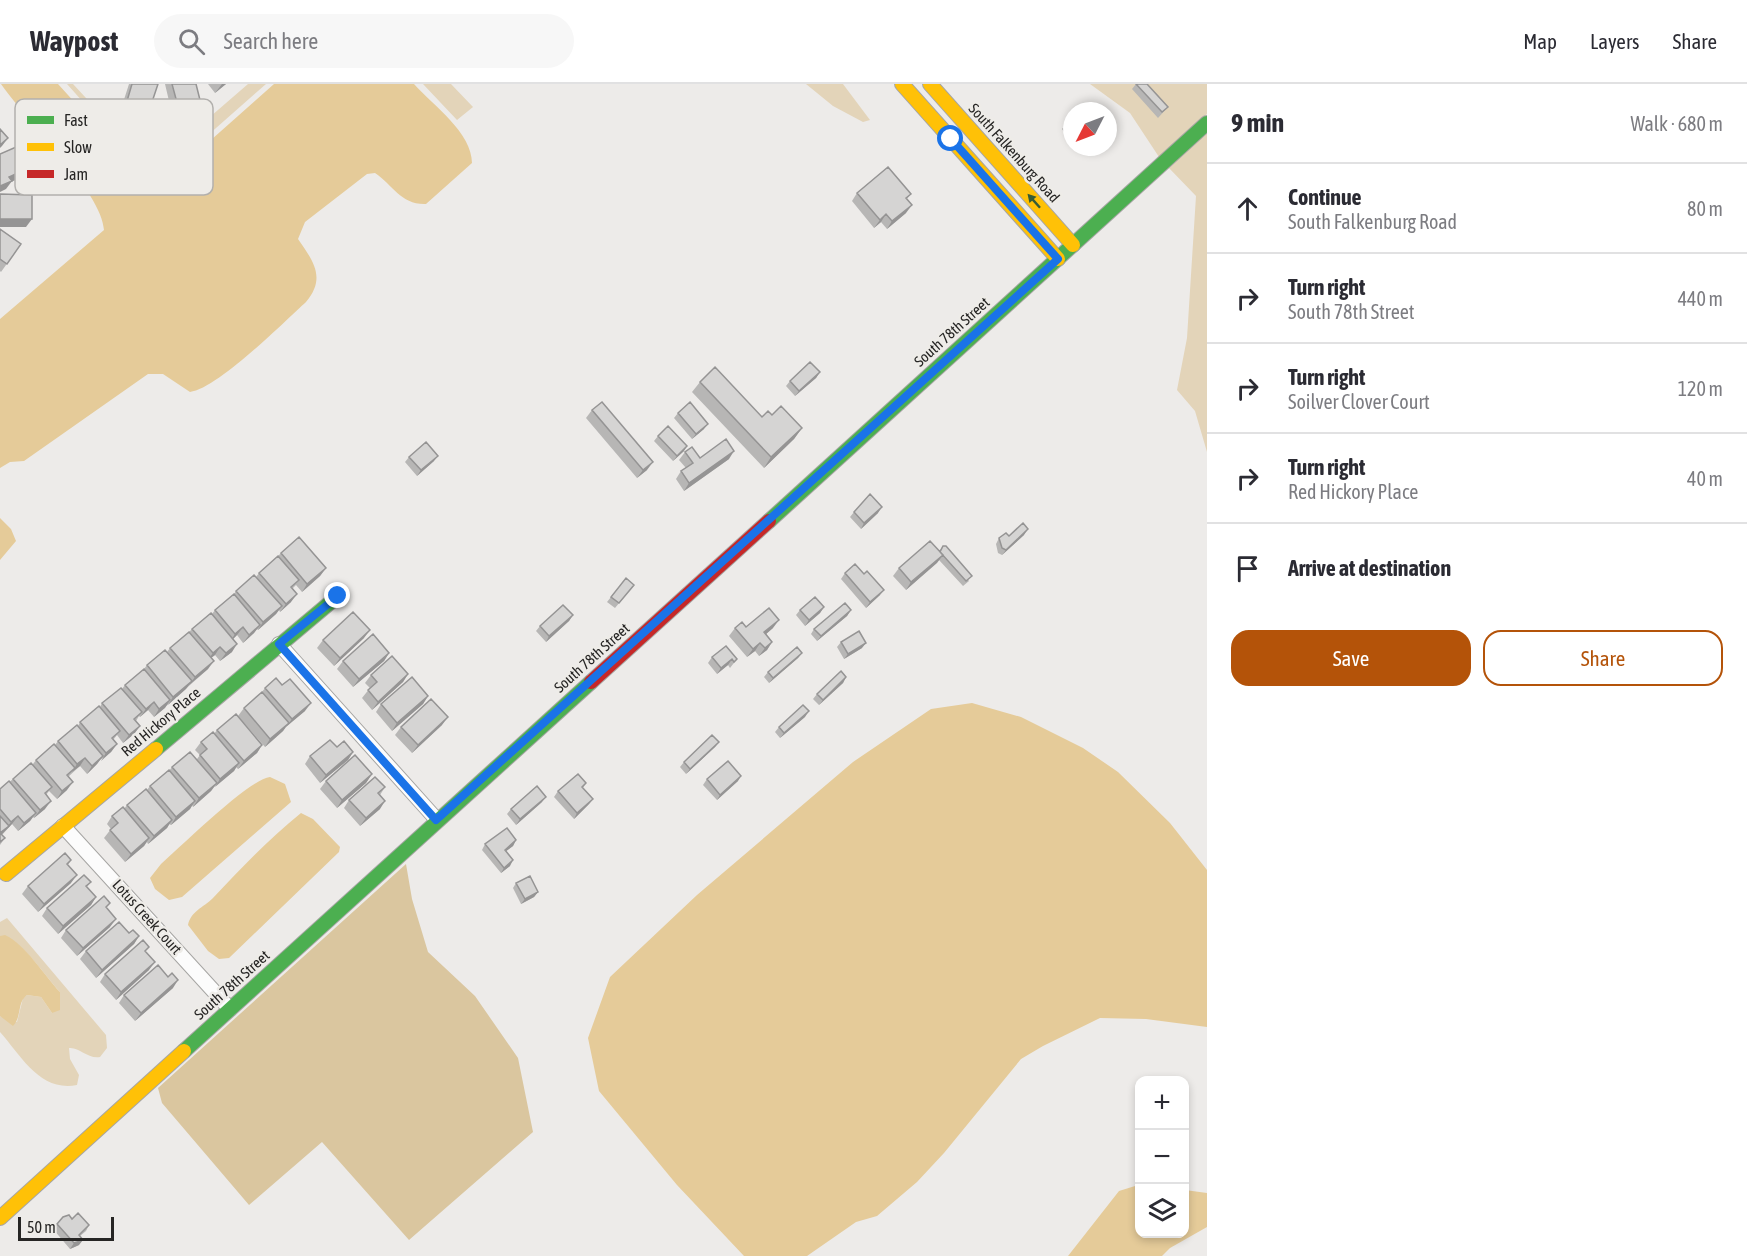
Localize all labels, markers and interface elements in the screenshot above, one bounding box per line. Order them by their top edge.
search box [154,14,574,68]
text: Waypost [30,25,118,57]
icon: search [175,25,208,58]
text: Search here [223,28,318,54]
text: Map [1523,29,1557,53]
text: Layers [1590,29,1640,53]
text: Share [1673,29,1717,53]
legend [15,99,213,195]
street label: South Falkenburg Road [966,100,1063,205]
north arrow [1063,102,1117,156]
text: 9 min [1231,108,1284,138]
text: Fast [64,111,88,129]
text: Walk · 680 m [1631,112,1723,135]
route start [937,125,963,151]
text: Slow [64,138,92,156]
text: Jam [64,165,88,183]
text: Continue [1288,184,1362,210]
icon: ahead [1231,192,1264,225]
one-way arrow [1028,194,1041,209]
text: 80 m [1687,197,1723,220]
text: South Falkenburg Road [1288,210,1457,233]
text: Turn right [1288,274,1365,300]
icon: right [1231,282,1264,315]
text: 440 m [1678,287,1723,310]
street label: South 78th Street [911,294,993,370]
text: South 78th Street [1288,300,1415,323]
text: Turn right [1288,364,1365,390]
icon: right [1231,372,1264,405]
text: 120 m [1678,377,1723,400]
text: Soilver Clover Court [1288,390,1430,413]
text: Turn right [1288,454,1365,480]
icon: right [1231,462,1264,495]
text: 40 m [1687,467,1723,490]
text: Red Hickory Place [1288,480,1418,503]
icon: arrive [1231,552,1264,585]
text: Arrive at destination [1288,555,1451,581]
route end [324,582,350,608]
street label: South 78th Street [551,620,633,696]
button: Save [1231,630,1471,686]
button: Share [1483,630,1723,686]
street label: Red Hickory Place [118,684,204,760]
street label: Lotus Creek Court [109,876,185,958]
street label: South 78th Street [191,947,273,1023]
map controls [1135,1076,1189,1238]
button: + [1135,1076,1189,1130]
button: − [1135,1130,1189,1184]
button: layers [1135,1184,1189,1238]
scale bar [18,1214,114,1242]
text: 50 m [27,1218,56,1236]

